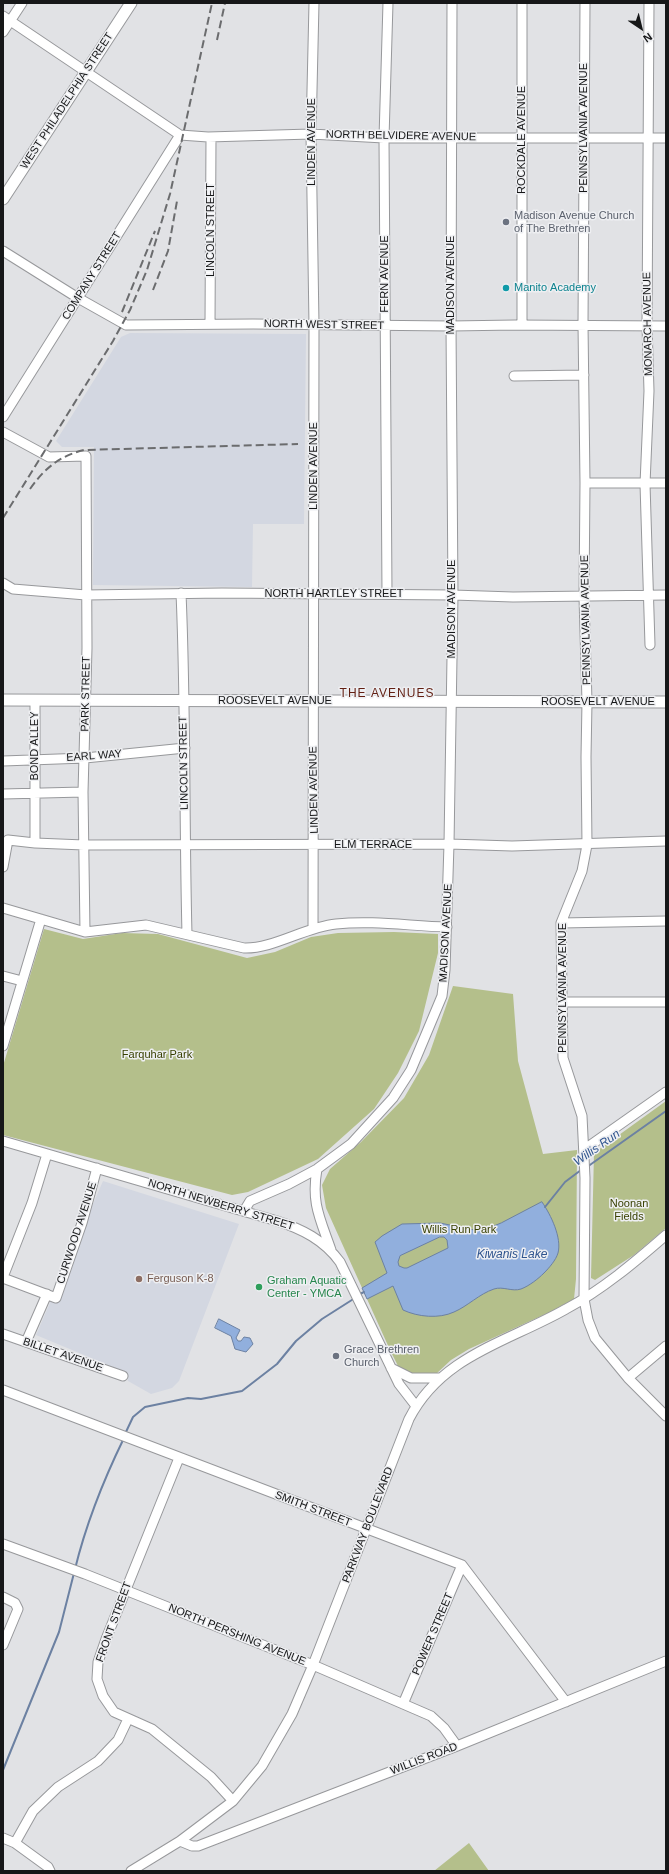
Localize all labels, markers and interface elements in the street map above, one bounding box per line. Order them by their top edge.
north arrow [621,8,661,48]
street label: WEST PHILADELPHIA STREET [18,30,116,172]
text: N [641,31,655,45]
street label: PENNSYLVANIA AVENUE [577,63,591,193]
street label: ROCKDALE AVENUE [515,86,529,194]
street label: LINDEN AVENUE [305,98,319,186]
street label: NORTH BELVIDERE AVENUE [326,128,476,144]
street label: LINCOLN STREET [204,183,218,277]
place label: Madison Avenue Church of The Brethren [514,209,634,235]
marker: Madison Avenue Church of The Brethren [501,217,511,227]
street label: COMPANY STREET [60,230,124,322]
street label: FERN AVENUE [378,235,392,313]
street label: MADISON AVENUE [444,236,458,334]
street label: MONARCH AVENUE [640,272,656,376]
place label: Manito Academy [514,281,596,295]
marker: Manito Academy [501,283,511,293]
street label: NORTH WEST STREET [264,317,384,333]
street label: LINDEN AVENUE [307,422,321,510]
street label: PENNSYLVANIA AVENUE [578,555,594,685]
street label: MADISON AVENUE [445,560,459,658]
street label: NORTH HARTLEY STREET [265,587,403,601]
street label: PARK STREET [79,656,93,732]
district label: THE AVENUES [340,687,434,701]
street label: ROOSEVELT AVENUE [218,694,332,708]
street label: ROOSEVELT AVENUE [541,695,655,709]
street label: BOND ALLEY [28,711,42,781]
street label: LINCOLN STREET [177,716,191,810]
street label: LINDEN AVENUE [307,746,321,834]
street label: EARL WAY [66,747,122,765]
street label: ELM TERRACE [334,838,412,852]
street label: MADISON AVENUE [437,883,455,983]
street label: PENNSYLVANIA AVENUE [556,923,570,1053]
park label: Farquhar Park [122,1048,192,1062]
water label: Willis Run [571,1127,623,1169]
street label: NORTH NEWBERRY STREET [146,1177,296,1233]
street label: CURWOOD AVENUE [54,1180,100,1286]
park label: Noonan Fields [610,1197,648,1223]
park label: Willis Run Park [422,1223,496,1237]
water label: Kiwanis Lake [477,1248,547,1262]
place label: Ferguson K-8 [147,1272,214,1286]
marker: Ferguson K-8 [134,1274,144,1284]
place label: Graham Aquatic Center - YMCA [267,1274,346,1300]
marker: Graham Aquatic Center - YMCA [254,1282,264,1292]
street label: BILLET AVENUE [21,1335,105,1375]
place label: Grace Brethren Church [344,1343,419,1369]
marker: Grace Brethren Church [331,1351,341,1361]
street label: PARKWAY BOULEVARD [340,1465,396,1585]
street label: SMITH STREET [273,1488,353,1530]
street label: FRONT STREET [93,1580,135,1664]
street label: POWER STREET [410,1591,456,1677]
street label: NORTH PERSHING AVENUE [166,1601,308,1669]
street label: WILLIS ROAD [389,1740,459,1778]

